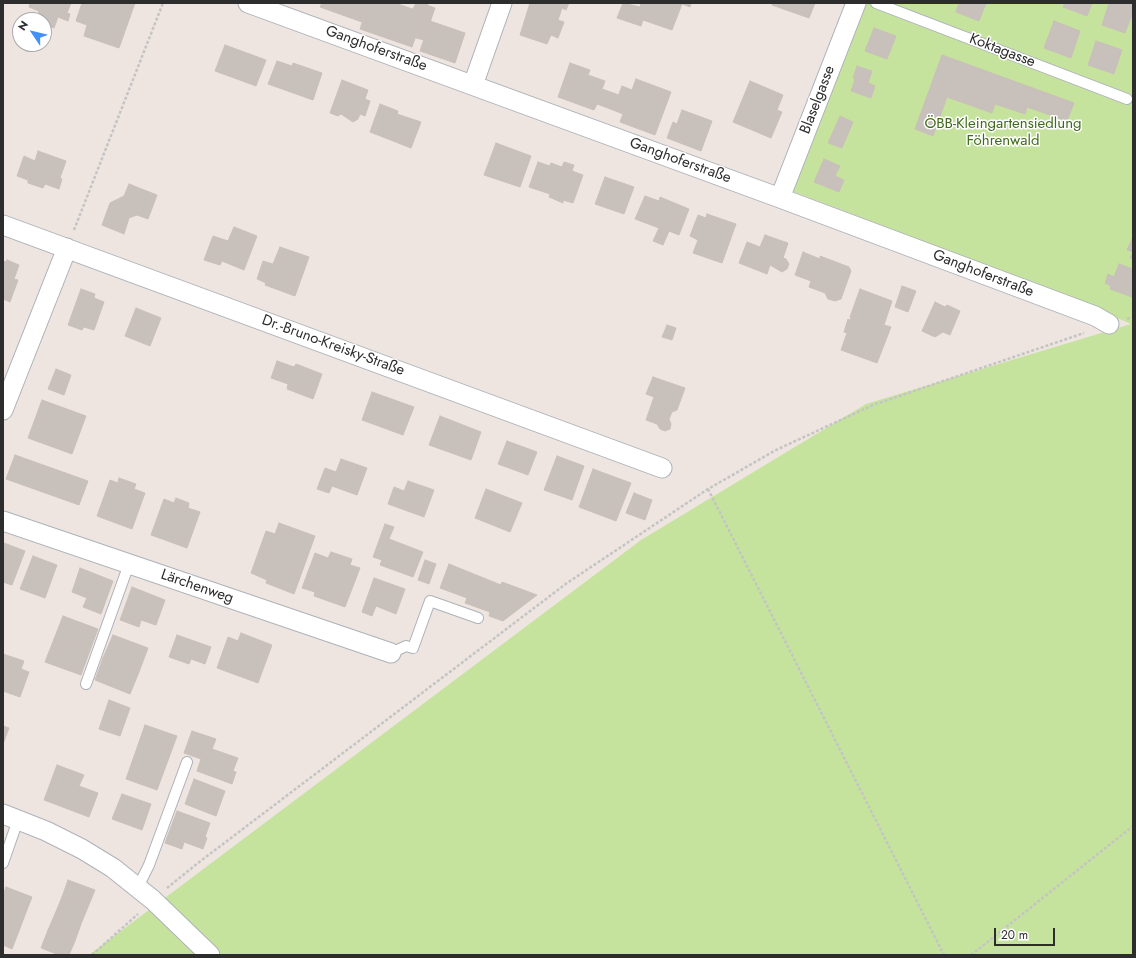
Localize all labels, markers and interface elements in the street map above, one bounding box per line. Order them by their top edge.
north arrow [12,12,52,52]
text: N [14,18,32,34]
street label: Ganghoferstraße [323,22,429,76]
street label: Koktagasse [966,30,1038,72]
street label: Blaselgasse [797,63,839,137]
park label: ÖBB-Kleingartensiedlung Föhrenwald [924,115,1082,150]
street label: Ganghoferstraße [627,134,733,188]
street label: Ganghoferstraße [930,246,1036,302]
street label: Dr.-Bruno-Kreisky-Straße [259,312,407,380]
street label: Lärchenweg [158,566,236,608]
scale bar [996,920,1057,946]
text: 20 m [1001,926,1028,944]

